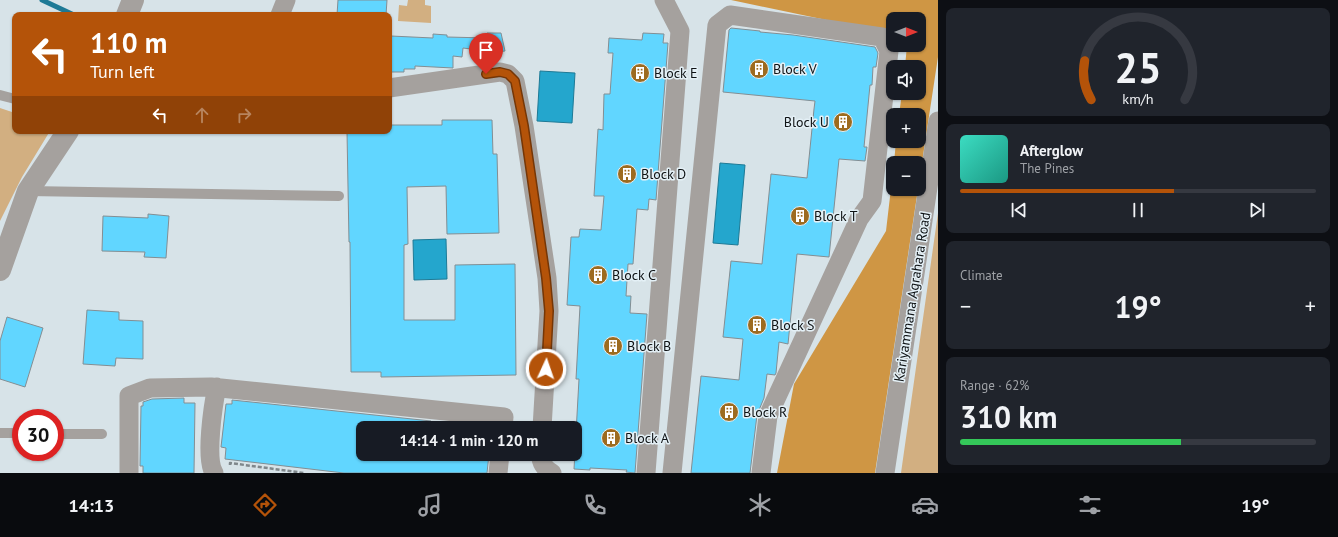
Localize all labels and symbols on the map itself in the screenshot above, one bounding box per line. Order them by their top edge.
north arrow [886,12,926,52]
pin [469,33,503,74]
building icon: Block V [748,58,770,80]
place label: Block V [773,60,817,78]
building icon: Block E [629,62,651,84]
place label: Block E [654,64,698,82]
building icon: Block U [832,111,854,133]
place label: Block U [784,113,829,131]
building icon: Block D [616,163,638,185]
place label: Block D [641,165,686,183]
building icon: Block T [789,205,811,227]
place label: Block T [814,207,858,225]
street label: Kariyammana Agrahara Road [890,211,934,383]
building icon: Block C [587,264,609,286]
place label: Block C [612,266,656,284]
building icon: Block S [746,314,768,336]
place label: Block S [771,316,815,334]
building icon: Block B [602,335,624,357]
place label: Block B [627,337,671,355]
position arrow [525,348,567,390]
building icon: Block R [718,401,740,423]
place label: Block R [743,403,787,421]
speed limit sign: 30 [12,409,64,461]
building icon: Block A [600,427,622,449]
place label: Block A [625,429,670,447]

